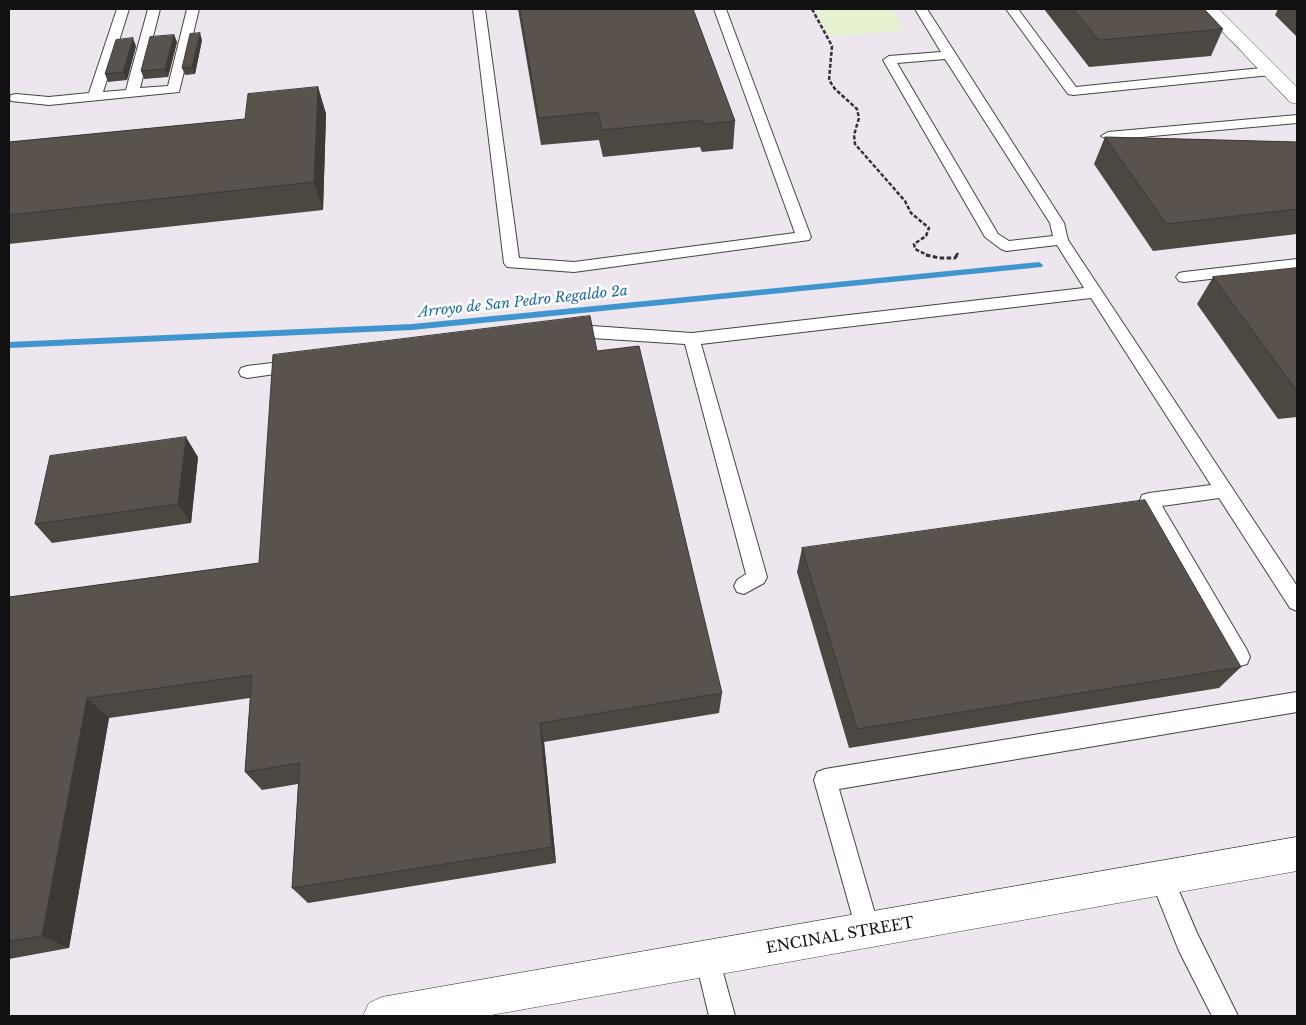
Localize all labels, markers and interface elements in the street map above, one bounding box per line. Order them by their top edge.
water label: Arroyo de San Pedro Regaldo 2a [417,283,629,321]
street label: ENCINAL STREET [765,914,915,958]

